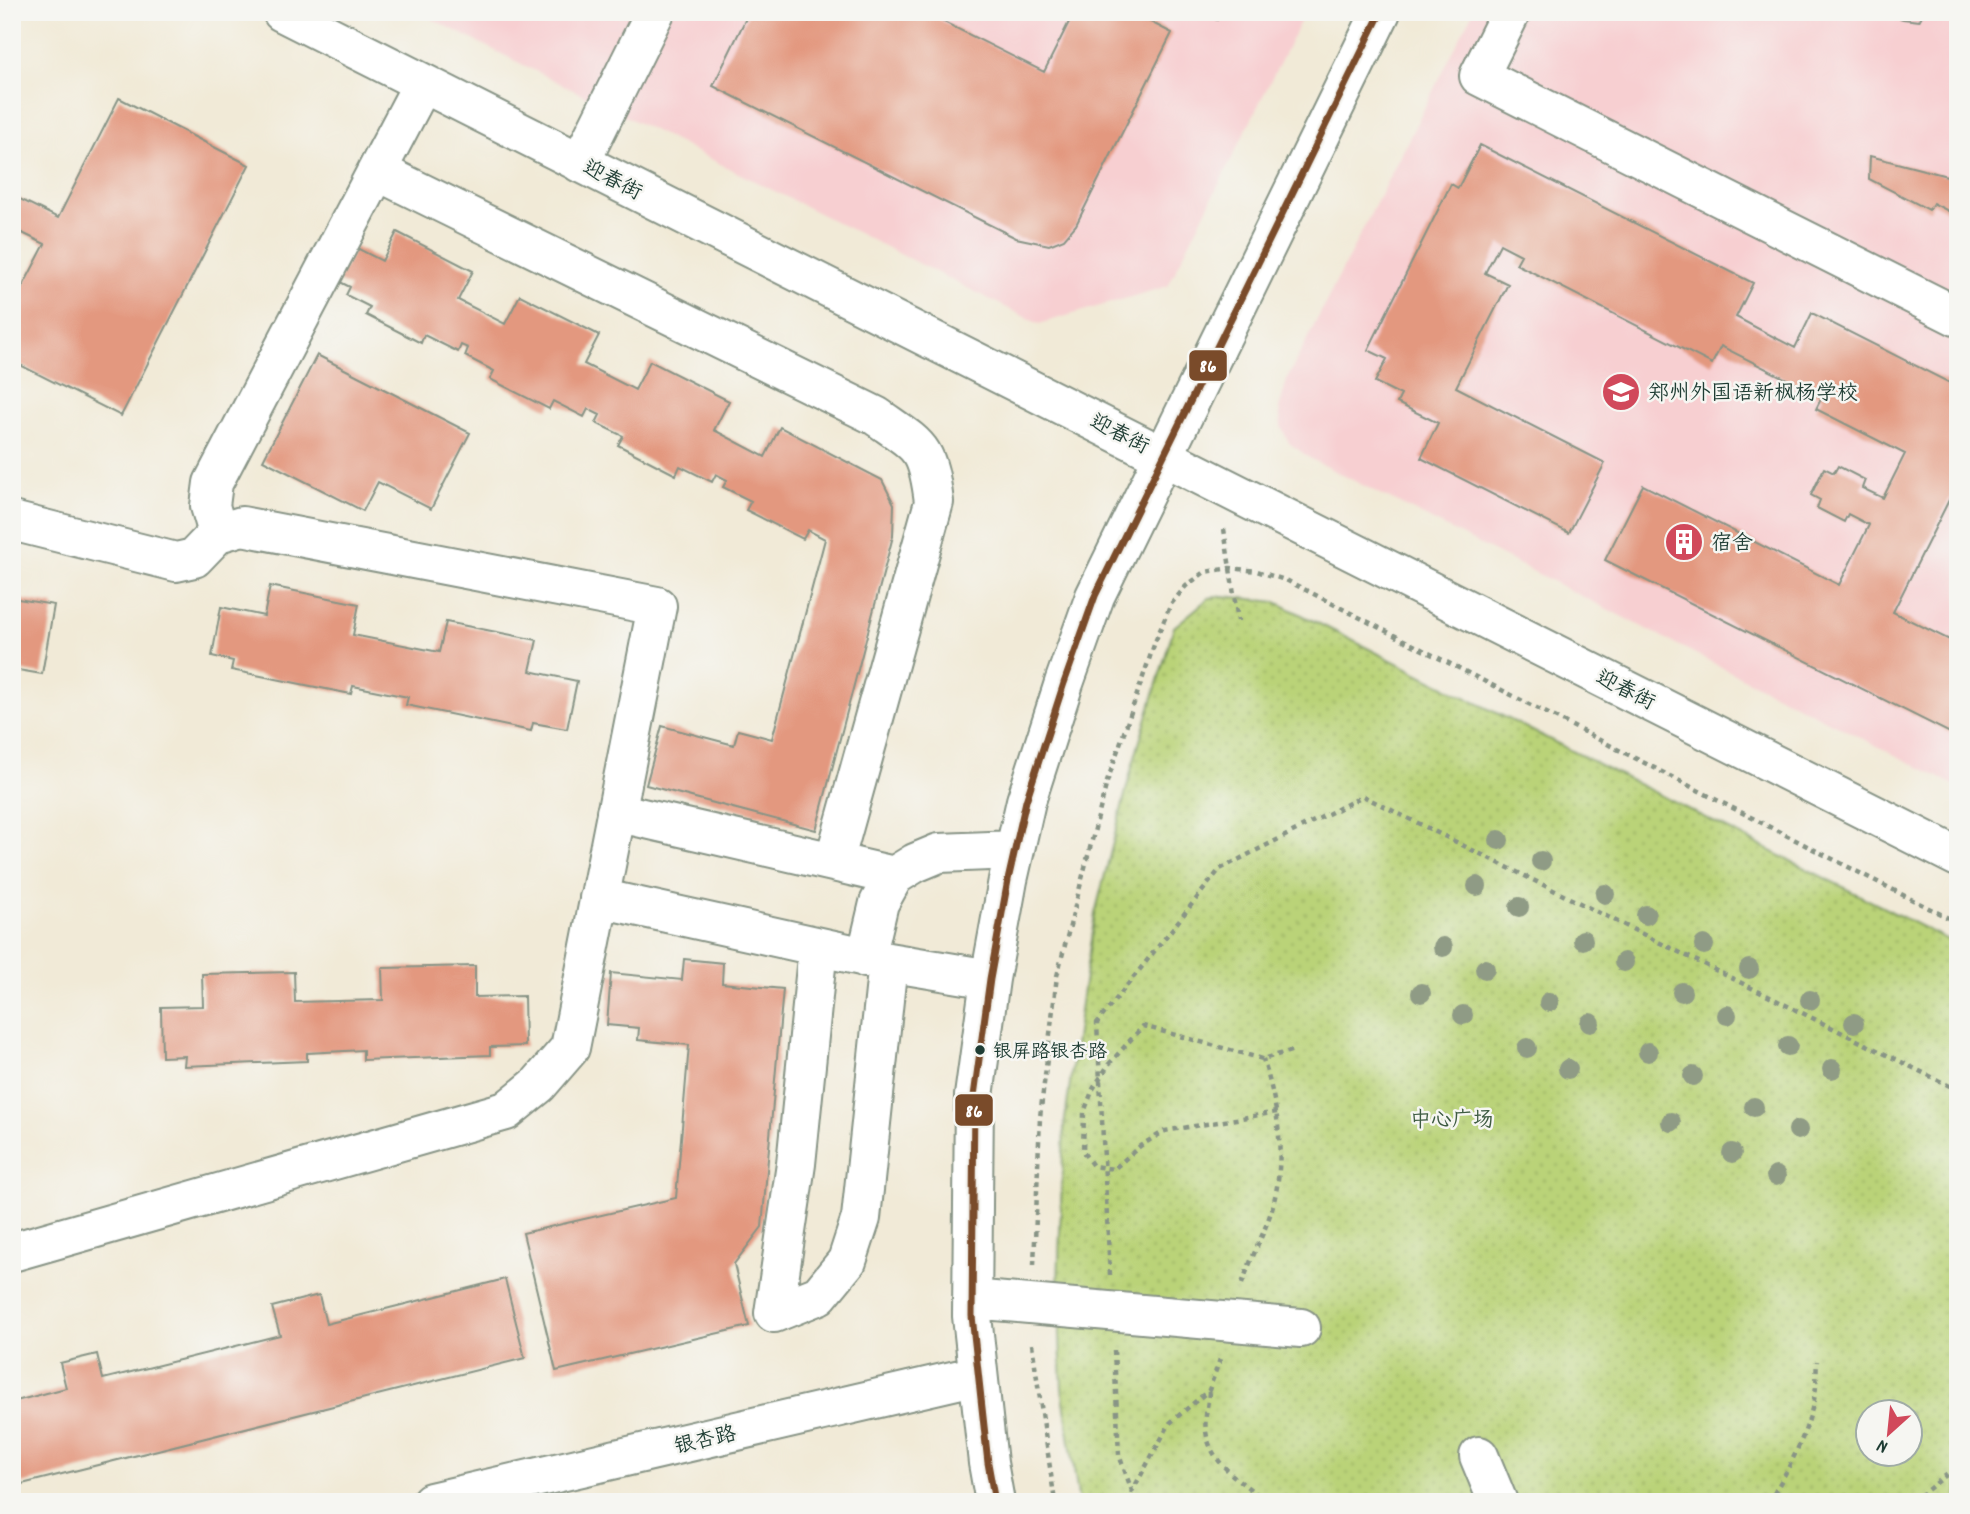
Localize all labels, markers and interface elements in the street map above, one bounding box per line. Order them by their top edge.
street label: 迎春街 [577,154,647,209]
line badge: 86 [1188,349,1228,382]
text: 86 [1200,355,1216,382]
school or university icon: 郑州外国语新枫杨学校 [1600,371,1642,413]
place label: 郑州外国语新枫杨学校 [1648,380,1858,410]
street label: 迎春街 [1084,408,1154,463]
building icon: 宿舍 [1663,521,1705,563]
place label: 宿舍 [1711,530,1753,560]
street label: 迎春街 [1590,664,1660,719]
place label: 银屏路银杏路 [993,1040,1107,1067]
marker: 银屏路银杏路 [973,1043,987,1057]
line badge: 86 [954,1093,994,1127]
text: 86 [966,1100,982,1127]
park label: 中心广场 [1410,1107,1494,1137]
north arrow [1854,1398,1924,1468]
street label: 银杏路 [672,1420,740,1464]
text: N [1873,1431,1893,1459]

